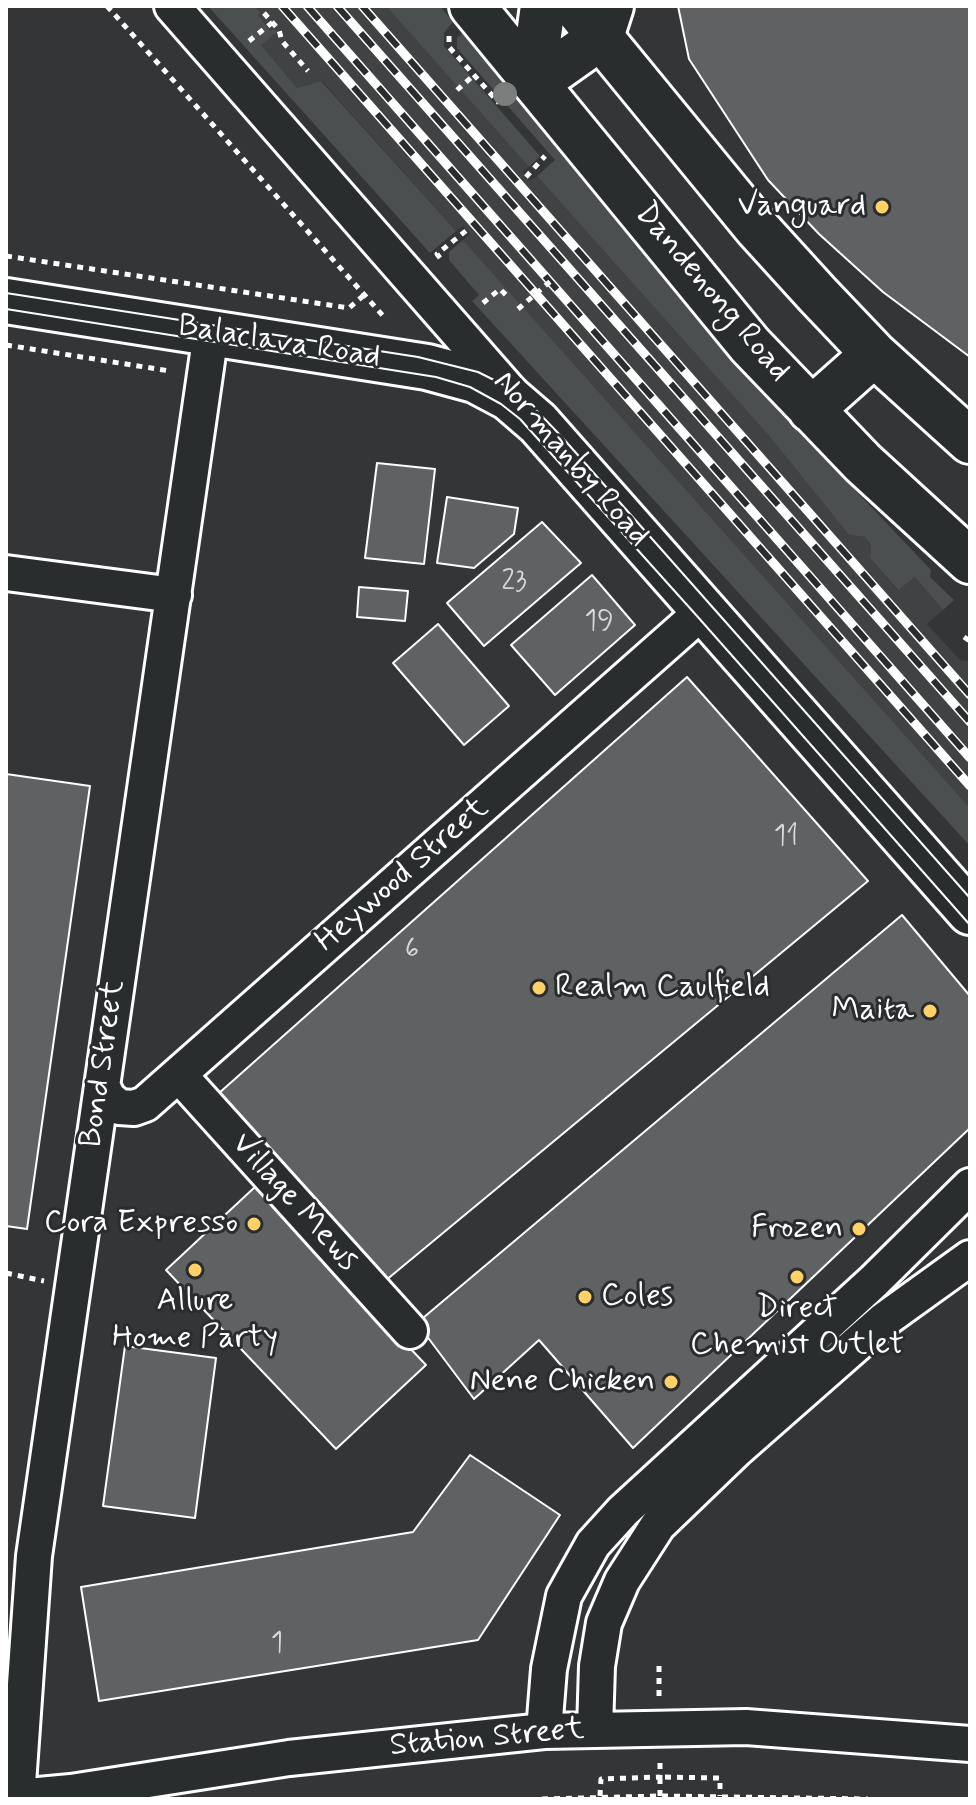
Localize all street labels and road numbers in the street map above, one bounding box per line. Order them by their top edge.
street label: Dandenong Road [625,195,797,391]
street label: Balaclava Road [175,308,383,378]
street label: Normanby Road [483,364,657,556]
street label: Heywood Street [308,790,498,962]
street label: Bond Street [73,978,135,1150]
street label: Village Mews [222,1126,366,1280]
street label: Station Street [388,1711,586,1767]

